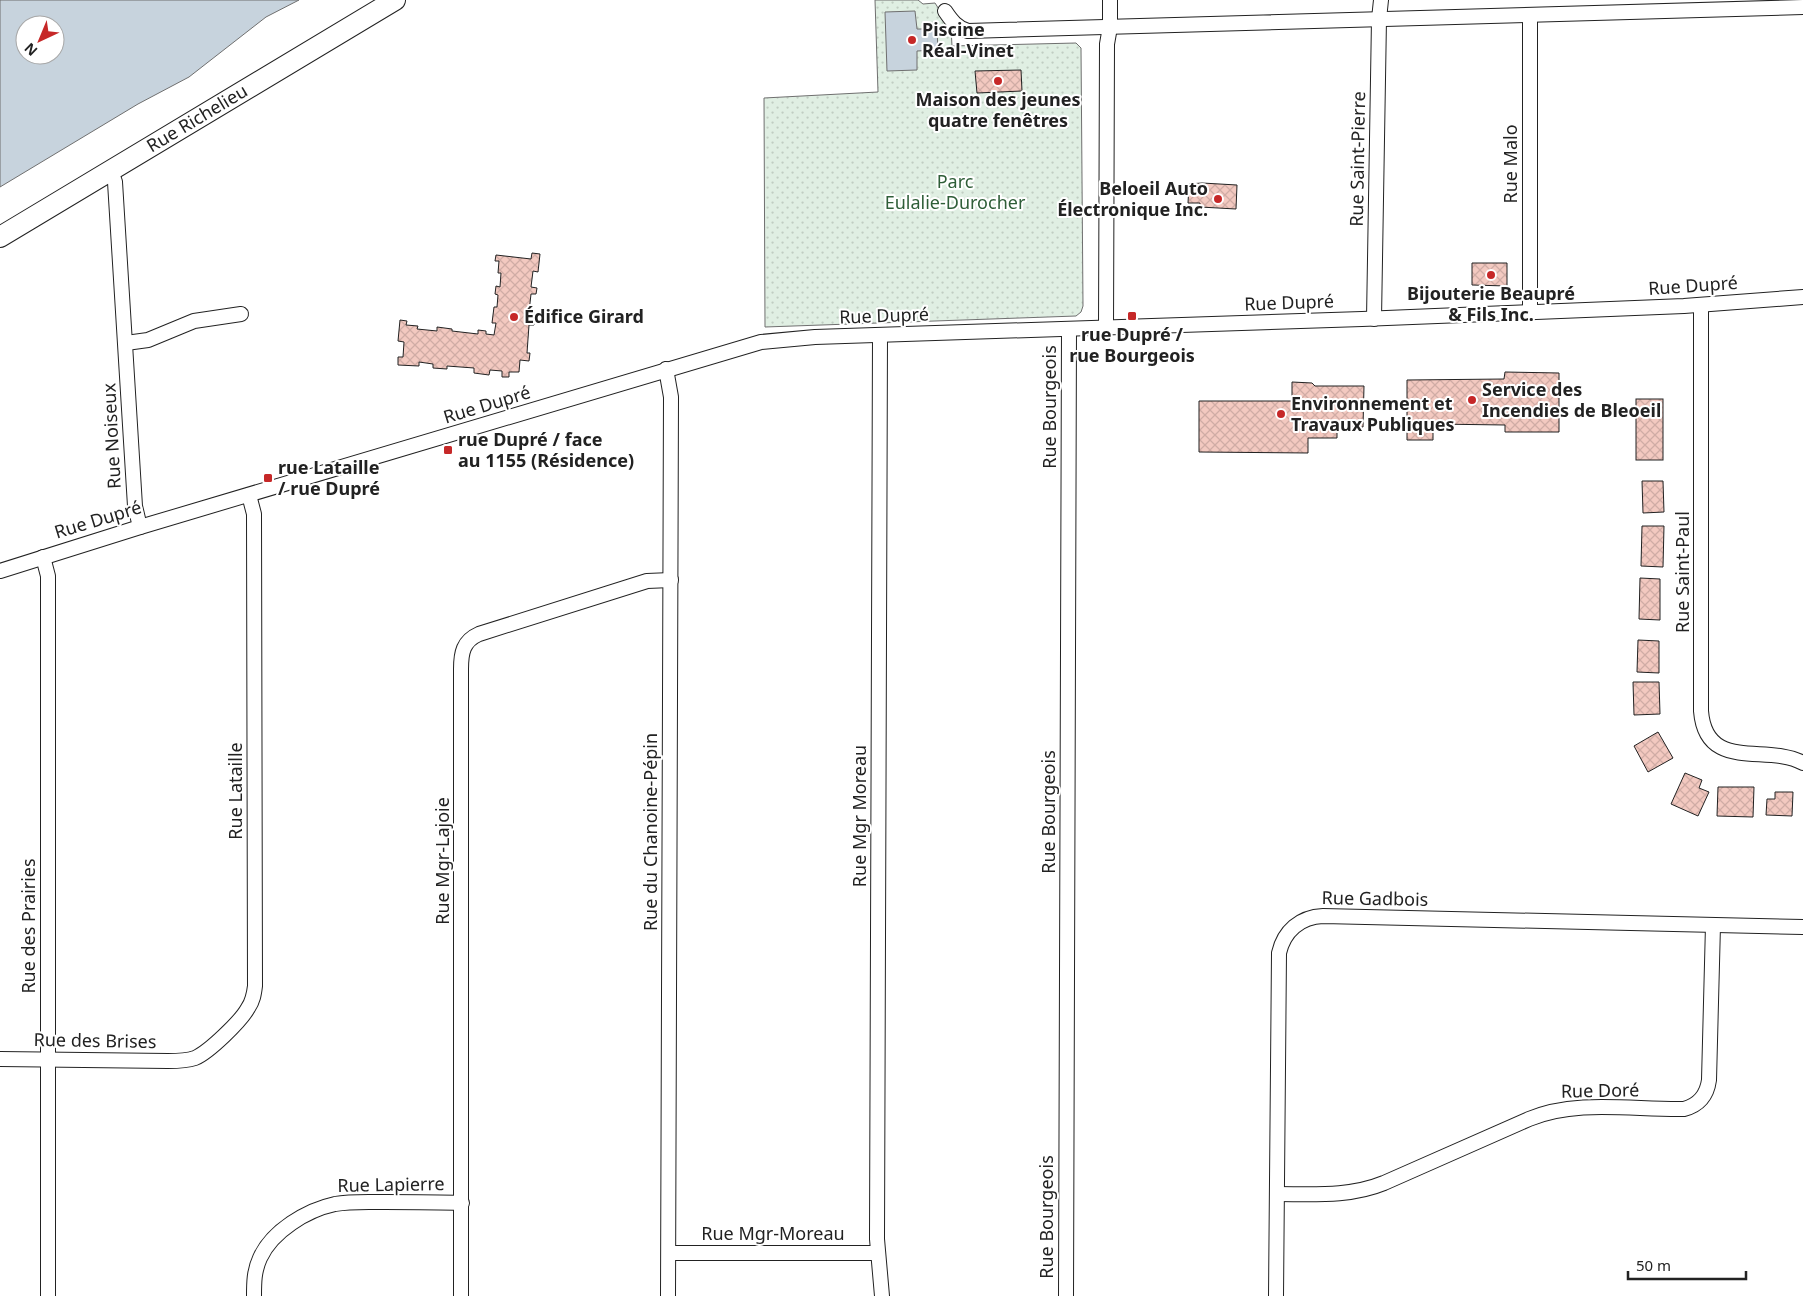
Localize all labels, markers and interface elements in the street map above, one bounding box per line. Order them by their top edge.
north arrow [15,15,65,65]
place label: Piscine Réal-Vinet [922,17,1014,62]
marker: Piscine Réal-Vinet [906,34,918,46]
text: N [20,39,41,61]
marker: Maison des jeunes quatre fenêtres [992,75,1004,87]
street label: Rue Richelieu [142,78,252,157]
place label: Maison des jeunes quatre fenêtres [916,87,1080,132]
street label: Rue Saint-Pierre [1344,91,1370,227]
street label: Rue Malo [1498,124,1522,204]
park label: Parc Eulalie-Durocher [885,169,1026,214]
place label: Beloeil Auto Électronique Inc. [1057,176,1208,221]
marker: Beloeil Auto Électronique Inc. [1212,193,1224,205]
marker: Bijouterie Beaupré & Fils Inc. [1485,269,1497,281]
street label: Rue Dupré [1647,270,1739,300]
place label: Bijouterie Beaupré & Fils Inc. [1407,281,1575,326]
street label: Rue Dupré [1244,288,1334,316]
street label: Rue Dupré [839,301,929,329]
place label: Édifice Girard [524,304,644,328]
marker: rue Dupré / rue Bourgeois [1126,310,1138,322]
marker: Édifice Girard [508,311,520,323]
place label: rue Dupré / rue Bourgeois [1069,322,1195,367]
street label: Rue Bourgeois [1037,345,1061,469]
place label: Service des Incendies de Bleoeil [1482,377,1661,422]
street label: Rue Dupré [440,379,533,429]
street label: Rue Noiseux [96,382,126,490]
place label: Environnement et Travaux Publiques [1291,391,1455,436]
marker: Service des Incendies de Bleoeil [1466,394,1478,406]
marker: Environnement et Travaux Publiques [1275,408,1287,420]
place label: rue Dupré / face au 1155 (Résidence) [458,427,634,472]
marker: rue Dupré / face au 1155 (Résidence) [442,444,454,456]
place label: rue Lataille / rue Dupré [278,455,380,500]
marker: rue Lataille / rue Dupré [262,472,274,484]
street label: Rue Dupré [51,494,144,544]
street label: Rue Saint-Paul [1670,511,1694,633]
street label: Rue du Chanoine-Pépin [638,733,662,931]
street label: Rue Lataille [223,742,247,840]
street label: Rue Mgr Moreau [847,745,871,887]
street label: Rue Bourgeois [1036,750,1060,874]
street label: Rue Mgr-Lajoie [430,797,454,925]
street label: Rue des Prairies [16,858,40,994]
street label: Rue Gadbois [1321,885,1429,911]
street label: Rue des Brises [33,1027,157,1053]
street label: Rue Doré [1561,1077,1639,1103]
street label: Rue Bourgeois [1034,1155,1058,1279]
street label: Rue Lapierre [337,1171,445,1197]
street label: Rue Mgr-Moreau [701,1221,845,1245]
scale bar [1628,1248,1746,1280]
text: 50 m [1636,1255,1671,1275]

